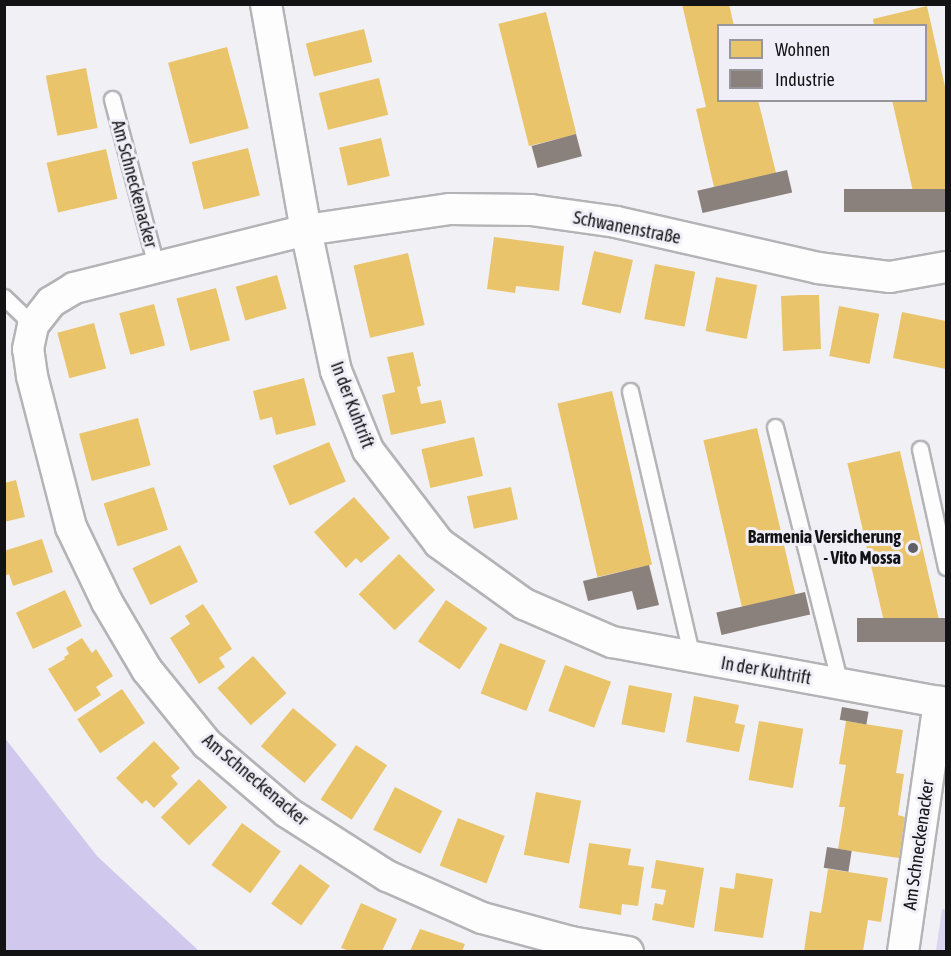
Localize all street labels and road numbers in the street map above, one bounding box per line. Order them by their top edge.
street label: Am Schneckenacker [107,118,161,250]
street label: Schwanenstraße [571,207,683,249]
street label: In der Kuhtrift [326,359,378,451]
street label: In der Kuhtrift [719,652,813,690]
street label: Am Schneckenacker [198,730,312,830]
street label: Am Schneckenacker [899,779,939,911]

